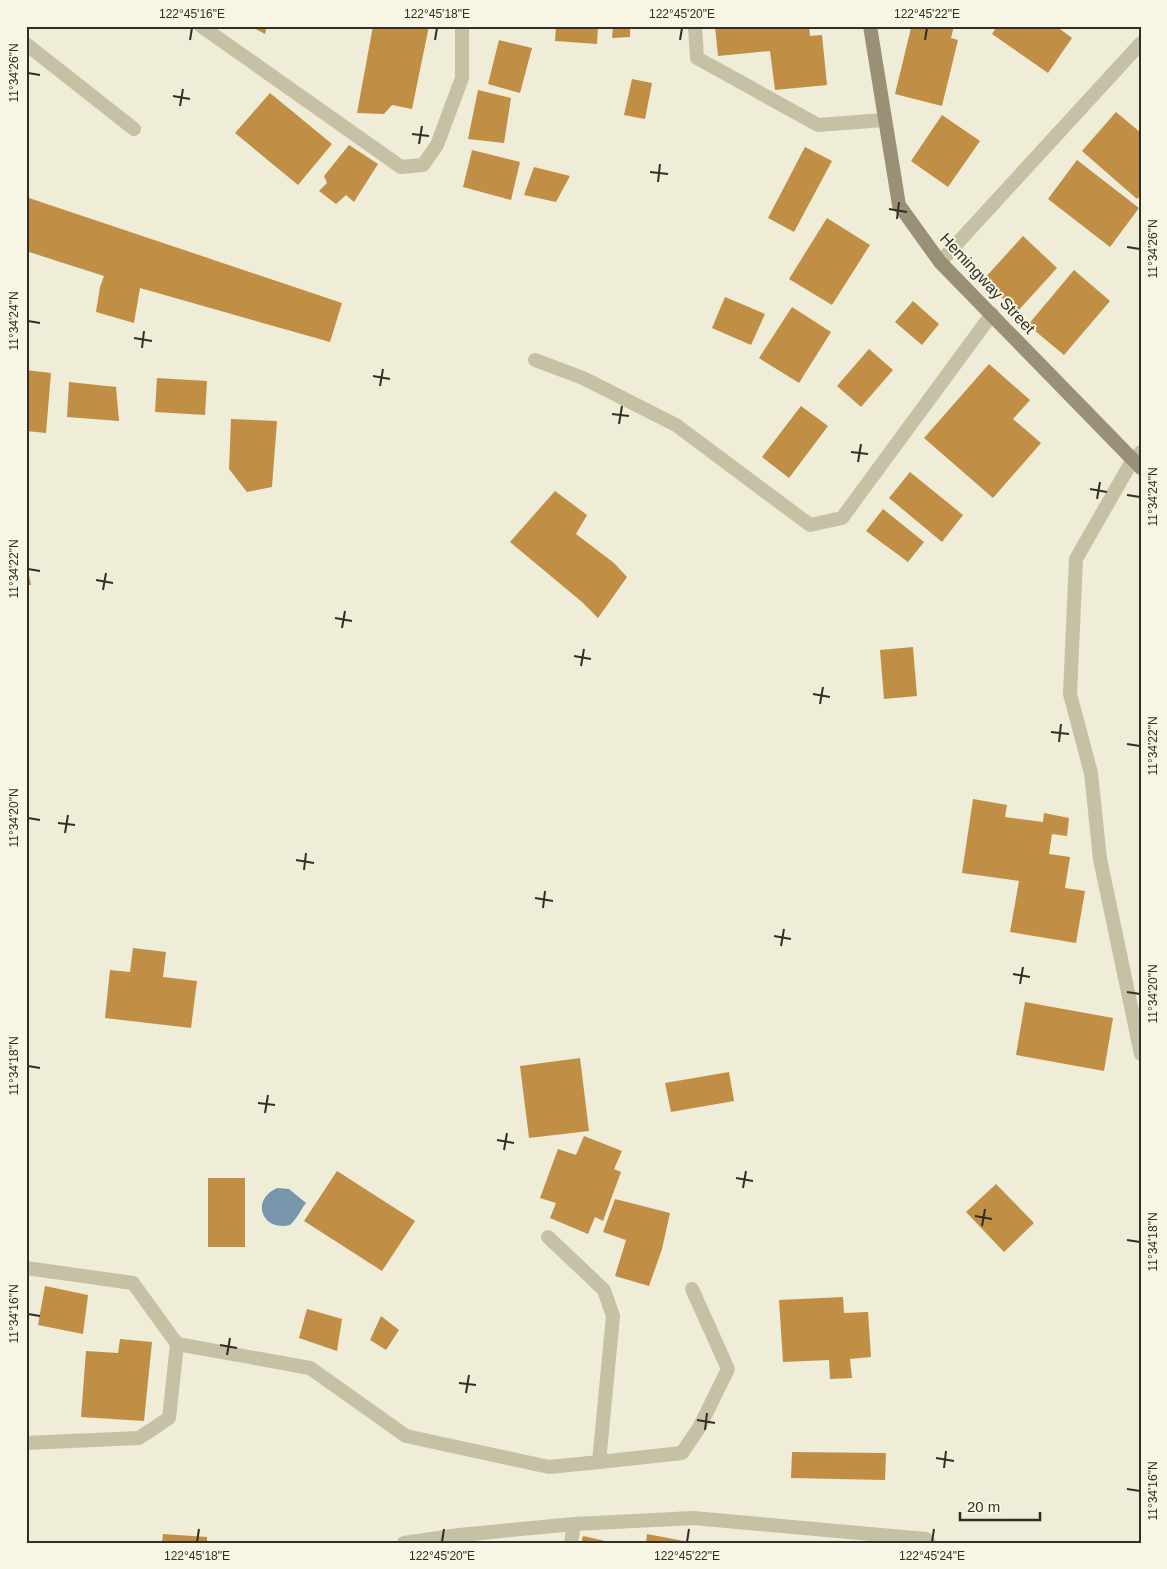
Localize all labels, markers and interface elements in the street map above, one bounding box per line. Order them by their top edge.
text: 122°45'16"E [159,7,225,21]
text: 122°45'18"E [404,7,470,21]
text: 122°45'20"E [649,7,715,21]
text: 122°45'22"E [894,7,960,21]
text: 11°34'26"N [7,43,21,103]
text: 11°34'26"N [1146,219,1160,279]
street label: Hemingway Street [937,230,1039,337]
text: 11°34'24"N [7,291,21,351]
text: 11°34'24"N [1146,467,1160,527]
text: 11°34'22"N [7,539,21,599]
text: 11°34'22"N [1146,716,1160,776]
text: 11°34'20"N [7,788,21,848]
text: 11°34'20"N [1146,964,1160,1024]
text: 11°34'18"N [7,1036,21,1096]
text: 11°34'18"N [1146,1212,1160,1272]
text: 11°34'16"N [7,1284,21,1344]
text: 11°34'16"N [1146,1461,1160,1521]
scale bar [960,1489,1040,1521]
text: 20 m [967,1498,1000,1515]
text: 122°45'18"E [164,1549,230,1563]
text: 122°45'20"E [409,1549,475,1563]
text: 122°45'22"E [654,1549,720,1563]
text: 122°45'24"E [899,1549,965,1563]

